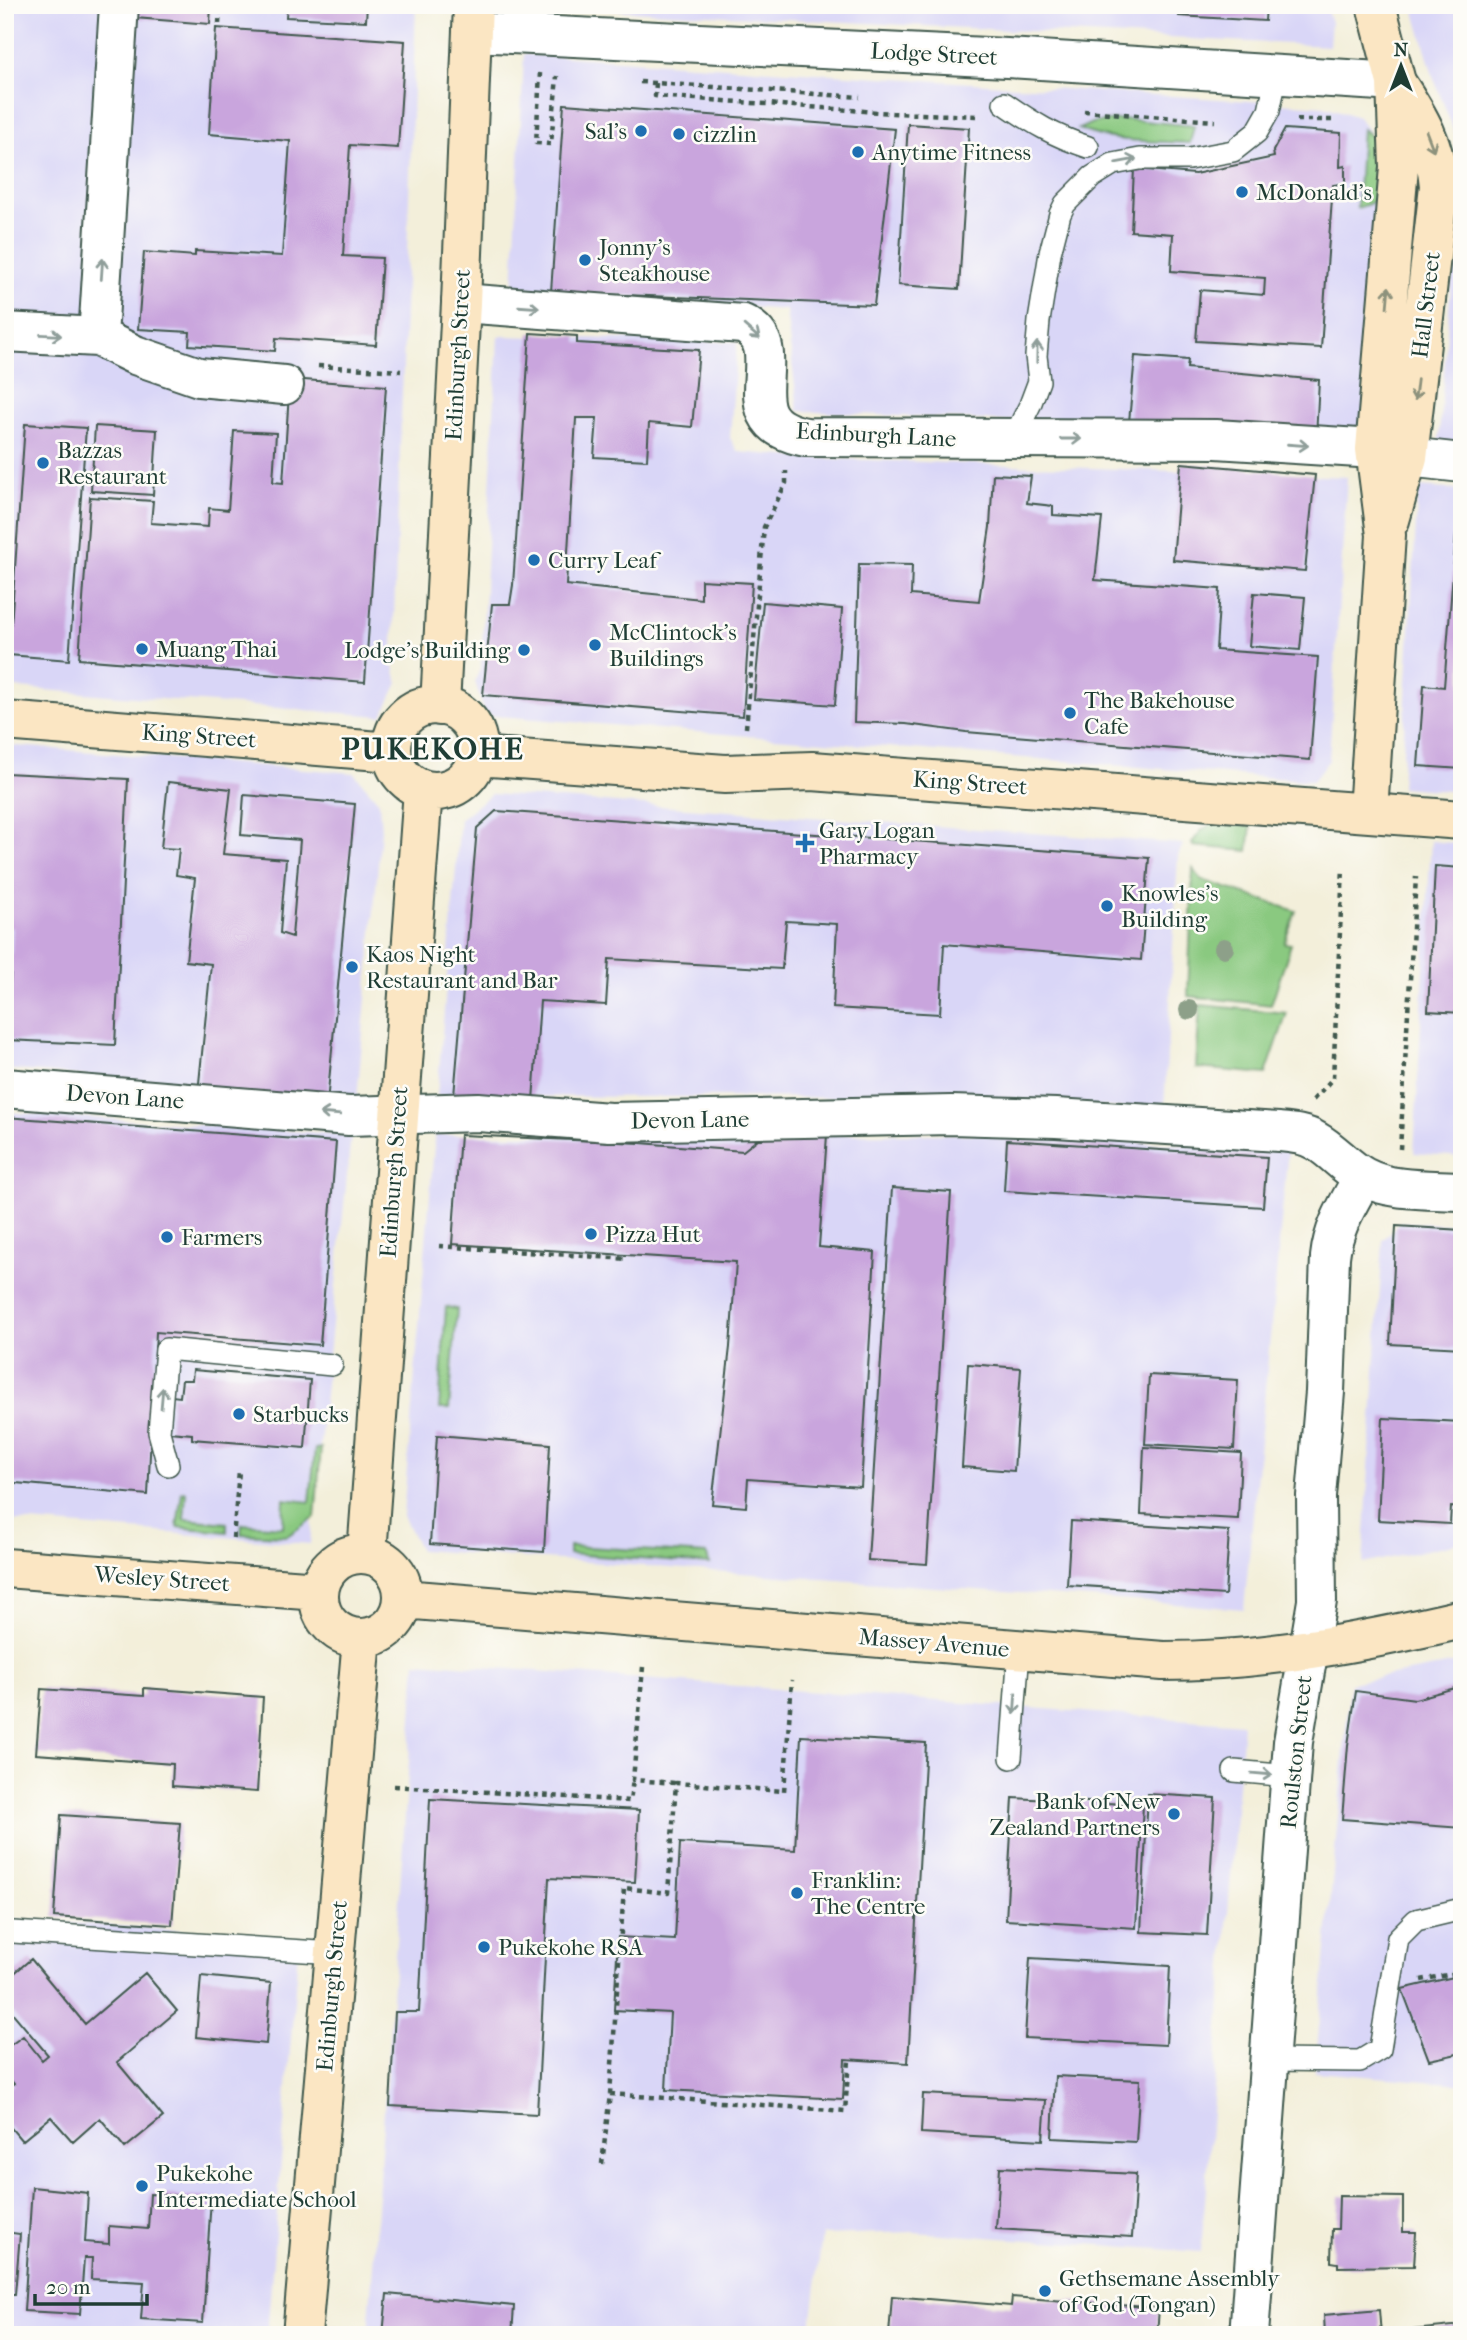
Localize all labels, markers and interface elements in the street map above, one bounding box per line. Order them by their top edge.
north arrow [1366,32,1436,102]
street label: Lodge Street [870,37,998,71]
text: N [1394,39,1409,61]
place label: Sal's [585,118,627,145]
place label: cizzlin [693,121,757,148]
marker: Sal's [633,123,649,139]
marker: cizzlin [671,126,687,142]
one-way arrow [1424,129,1437,151]
place label: Anytime Fitness [871,139,1031,166]
marker: Anytime Fitness [850,144,866,160]
one-way arrow [1114,154,1137,168]
place label: McDonald's [1256,179,1372,206]
marker: McDonald's [1234,184,1250,200]
place label: Jonny's Steakhouse [597,234,710,287]
street label: Hall Street [1406,250,1446,360]
marker: Jonny's Steakhouse [577,252,593,268]
one-way arrow [96,258,109,281]
street label: Edinburgh Street [440,268,476,442]
one-way arrow [1382,286,1395,309]
one-way arrow [517,301,540,314]
one-way arrow [743,324,761,340]
one-way arrow [40,328,63,341]
one-way arrow [1031,341,1044,364]
one-way arrow [1409,378,1422,401]
street label: Edinburgh Lane [795,417,957,453]
one-way arrow [1059,432,1082,446]
place label: Bazzas Restaurant [57,437,167,490]
one-way arrow [1286,439,1309,452]
marker: Bazzas Restaurant [35,455,51,471]
place label: Curry Leaf [548,547,661,574]
marker: Curry Leaf [526,552,542,568]
place label: McClintock’s Buildings [609,619,737,672]
place label: Muang Thai [156,636,278,663]
place label: Lodge's Building [344,637,511,664]
marker: McClintock’s Buildings [587,637,603,653]
marker: Muang Thai [134,641,150,657]
marker: Lodge's Building [516,642,532,658]
place label: The Bakehouse Cafe [1084,687,1235,740]
marker: The Bakehouse Cafe [1062,705,1078,721]
street label: King Street [141,719,257,753]
district label: PUKEKOHE [341,732,525,767]
street label: King Street [912,766,1028,800]
place label: Gary Logan Pharmacy [819,817,935,870]
marker: Gary Logan Pharmacy [797,835,813,851]
place label: Knowles's Building [1121,880,1218,933]
marker: Knowles's Building [1099,898,1115,914]
place label: Kaos Night Restaurant and Bar [366,941,558,994]
marker: Kaos Night Restaurant and Bar [344,959,360,975]
street label: Devon Lane [65,1079,185,1115]
street label: Edinburgh Street [375,1085,413,1259]
street label: Devon Lane [630,1105,750,1135]
one-way arrow [319,1107,341,1120]
place label: Pizza Hut [605,1221,701,1248]
place label: Farmers [181,1224,262,1251]
marker: Pizza Hut [583,1226,599,1242]
marker: Farmers [159,1229,175,1245]
one-way arrow [156,1387,169,1410]
place label: Starbucks [253,1401,349,1428]
marker: Starbucks [231,1406,247,1422]
street label: Wesley Street [92,1561,231,1597]
street label: Massey Avenue [858,1623,1010,1663]
street label: Roulston Street [1275,1674,1317,1830]
one-way arrow [1008,1692,1021,1715]
one-way arrow [1250,1768,1273,1781]
place label: Bank of New Zealand Partners [989,1788,1161,1841]
marker: Bank of New Zealand Partners [1166,1806,1182,1822]
place label: Franklin: The Centre [811,1867,925,1920]
marker: Franklin: The Centre [789,1885,805,1901]
street label: Edinburgh Street [311,1899,353,2073]
place label: Pukekohe RSA [498,1934,644,1961]
marker: Pukekohe RSA [476,1939,492,1955]
place label: Pukekohe Intermediate School [156,2160,357,2213]
marker: Pukekohe Intermediate School [134,2178,150,2194]
scale bar [35,2263,147,2307]
place label: Gethsemane Assembly of God (Tongan) [1059,2265,1280,2318]
text: 20 m [46,2275,91,2299]
marker: Gethsemane Assembly of God (Tongan) [1037,2283,1053,2299]

